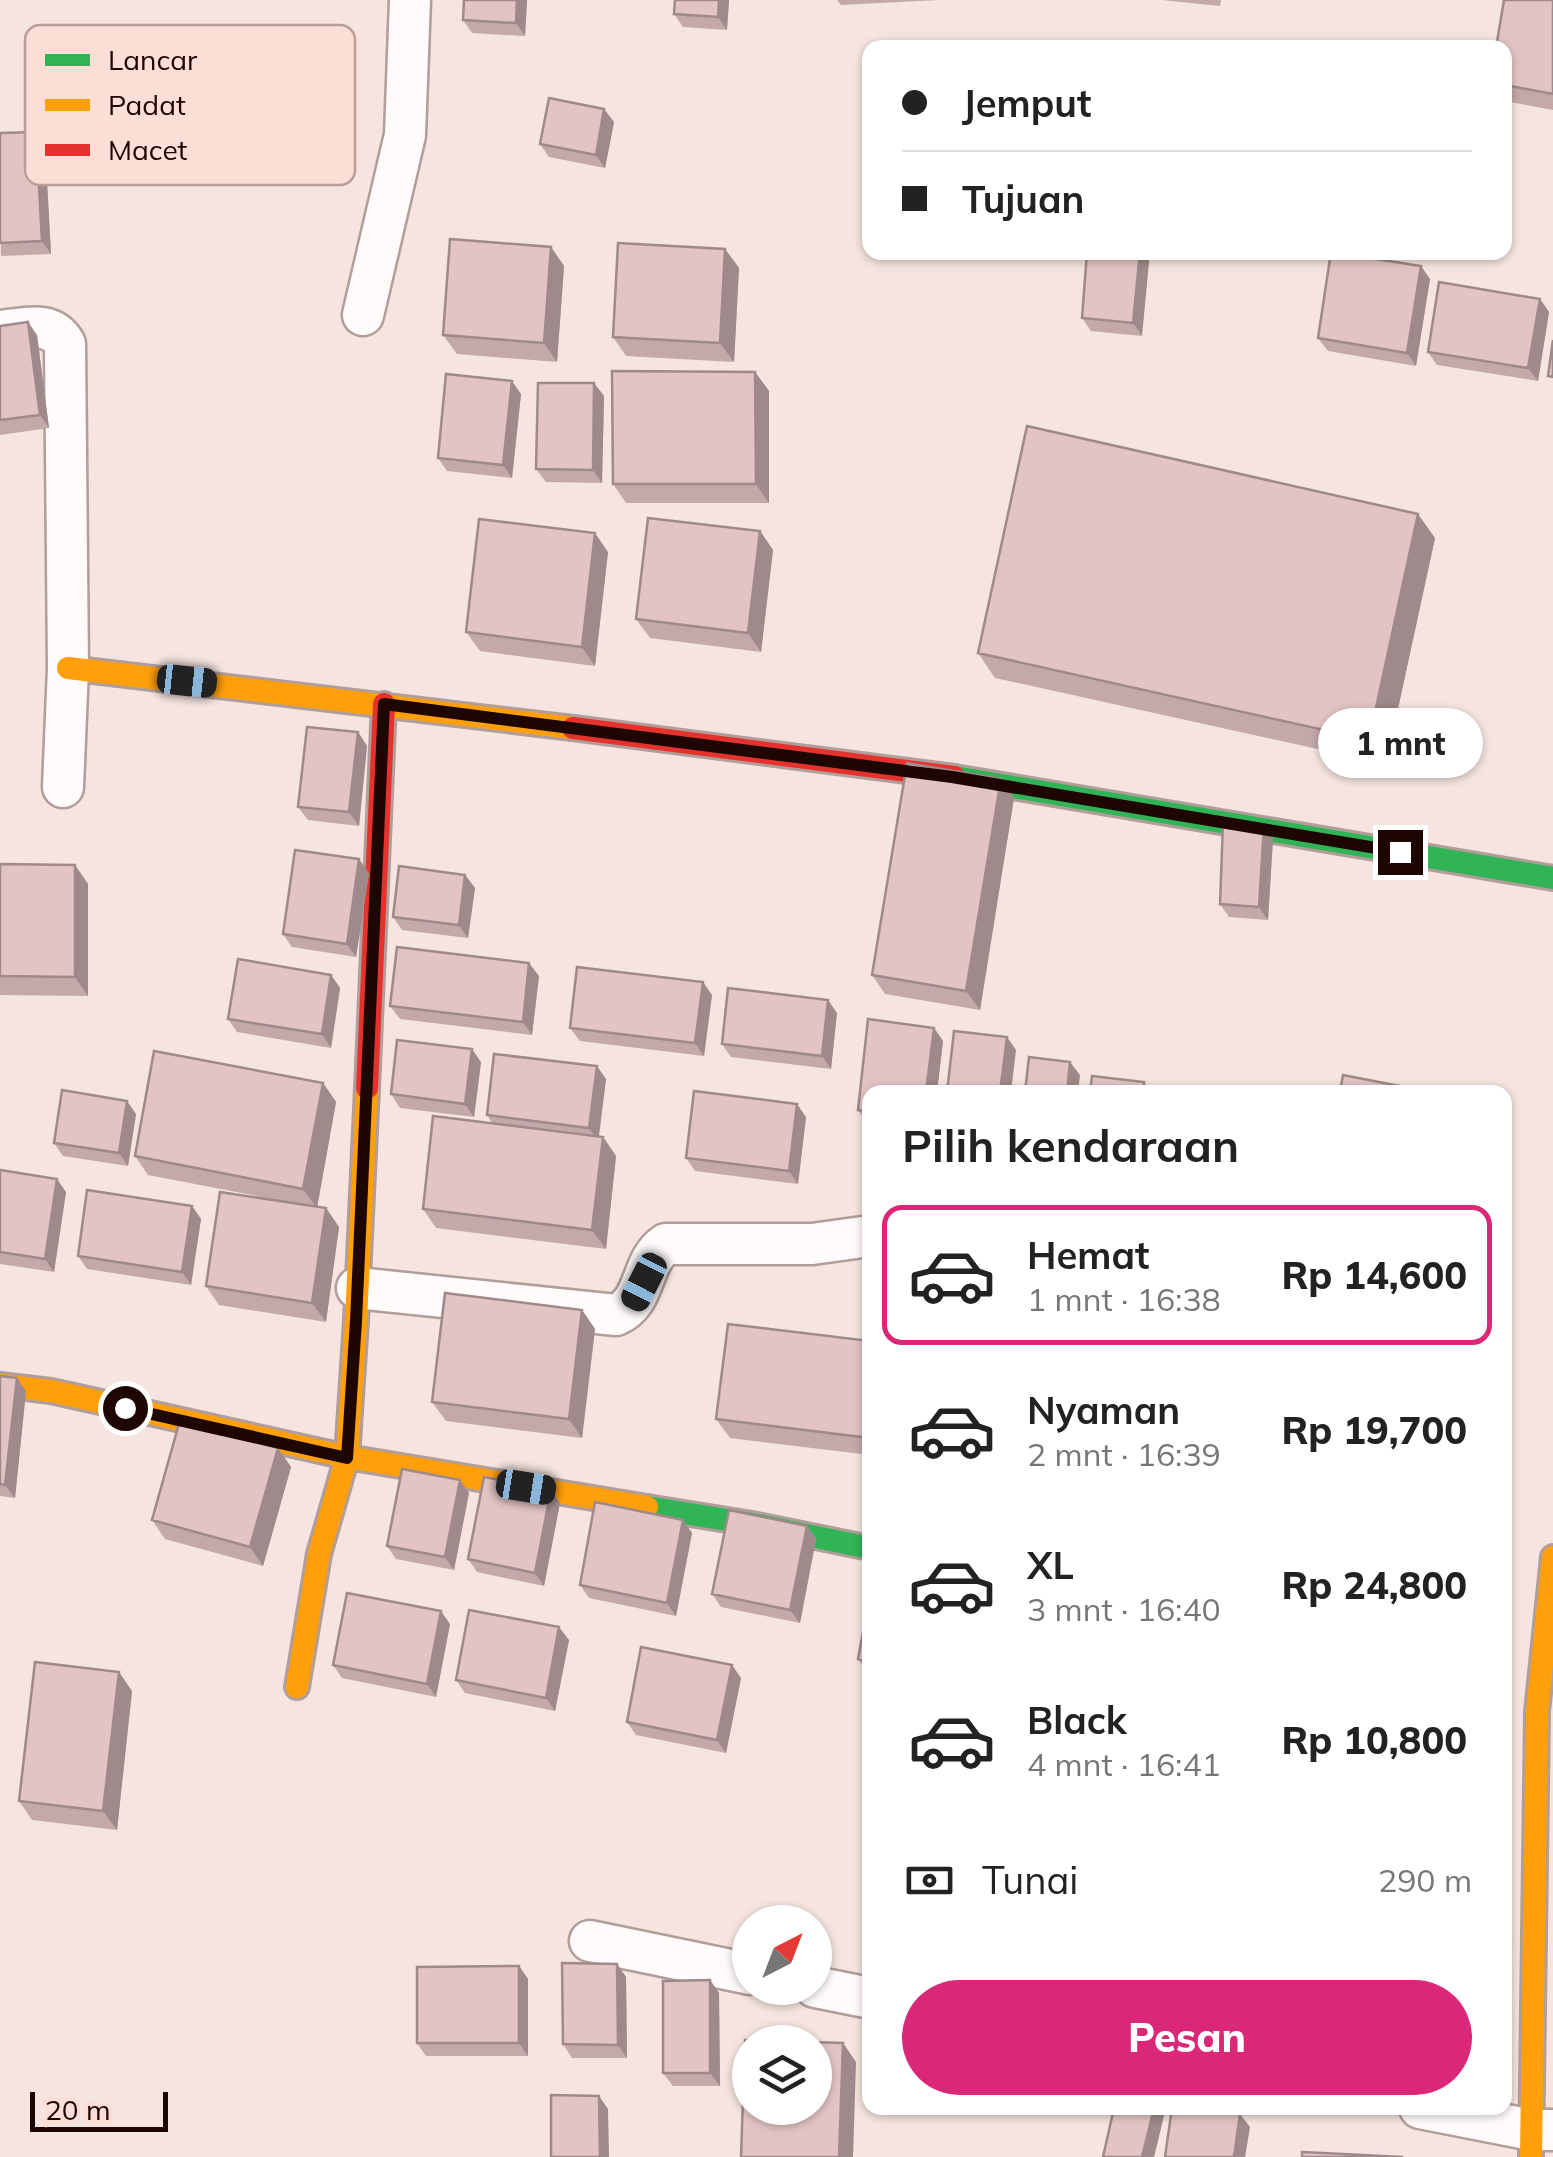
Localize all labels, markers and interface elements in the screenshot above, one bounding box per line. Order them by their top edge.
legend [25,25,355,185]
text: Lancar [108,42,198,77]
text: Jemput [962,79,1091,127]
text: Padat [108,87,186,122]
text: Macet [108,132,188,167]
text: Tujuan [962,175,1084,223]
car [156,663,218,699]
callout: 1 mnt [1318,707,1482,777]
text: 1 mnt [1356,723,1445,763]
route end [1378,830,1423,875]
text: Pilih kendaraan [902,1117,1239,1173]
icon: car [907,1230,997,1320]
text: Hemat [1027,1231,1149,1279]
car [617,1248,671,1316]
text: Rp 14,600 [1281,1251,1467,1299]
text: 1 mnt · 16:38 [1027,1279,1221,1319]
icon: car [907,1385,997,1475]
route start [103,1386,148,1431]
text: Nyaman [1027,1386,1180,1434]
text: Rp 19,700 [1281,1406,1467,1454]
text: 2 mnt · 16:39 [1027,1434,1221,1474]
car [494,1467,558,1507]
icon: car [907,1540,997,1630]
text: XL [1027,1541,1074,1589]
text: Rp 24,800 [1281,1561,1467,1609]
text: 3 mnt · 16:40 [1027,1589,1221,1629]
icon: car [907,1695,997,1785]
text: Black [1027,1696,1127,1744]
text: Rp 10,800 [1281,1716,1467,1764]
text: 4 mnt · 16:41 [1027,1744,1221,1784]
icon: cash [902,1853,957,1908]
text: Tunai [982,1856,1078,1904]
text: 290 m [1378,1860,1472,1900]
north arrow [732,1905,832,2005]
map controls [732,1905,832,2125]
button: Pesan [902,1980,1472,2095]
button: layers [732,2025,832,2125]
scale bar [30,2087,168,2132]
text: 20 m [45,2092,111,2127]

